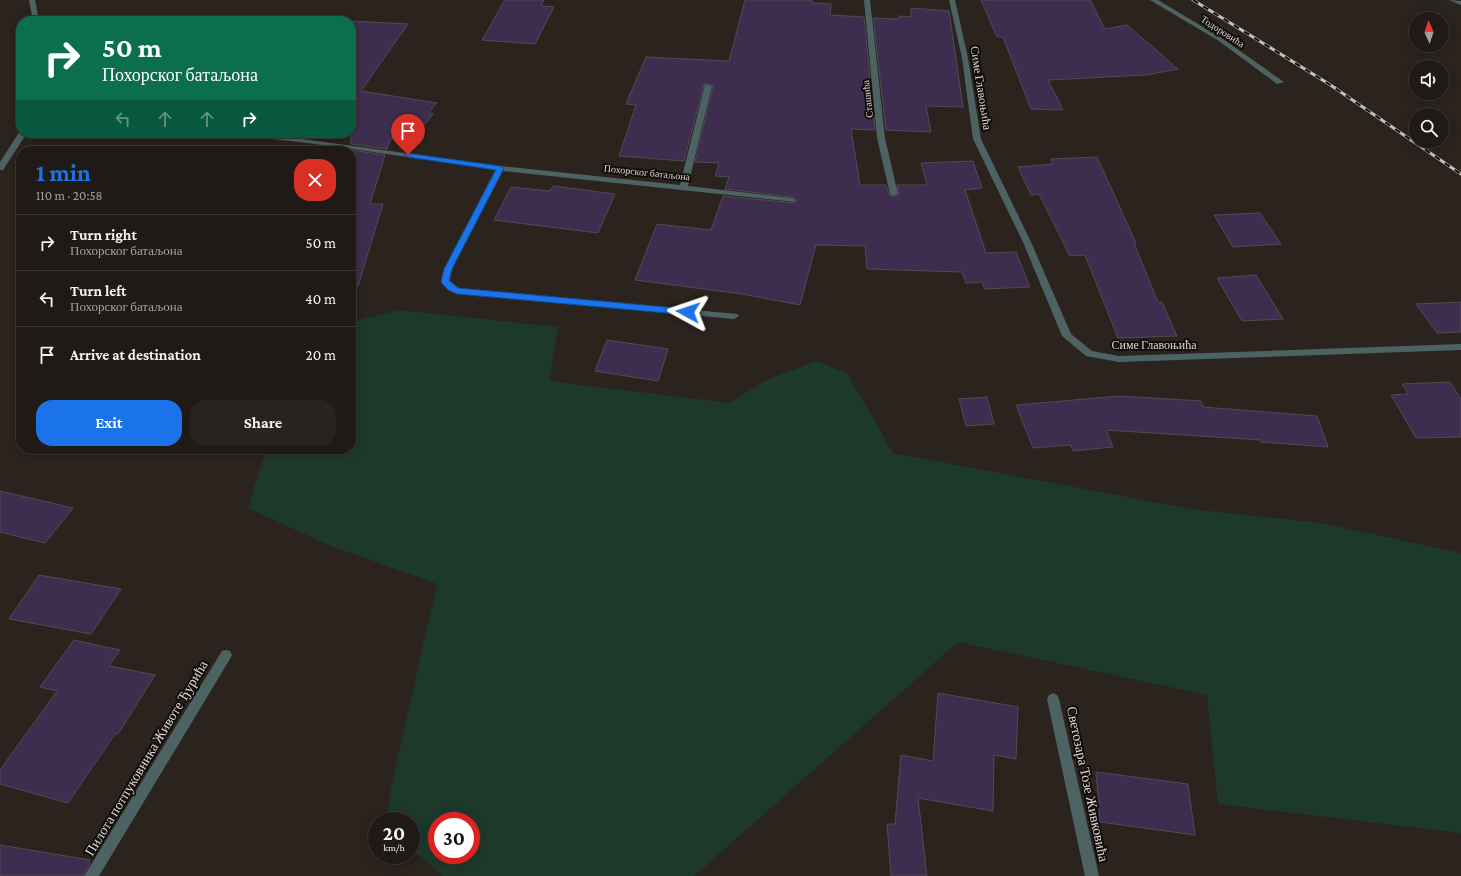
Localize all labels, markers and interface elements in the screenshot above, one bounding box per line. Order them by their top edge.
north arrow [1409,12,1449,52]
map controls [1409,12,1449,148]
street label: Тодоровића [1199,13,1247,50]
icon: right [36,32,88,84]
text: 50 m [102,32,162,63]
street label: Симе Главоњића [967,45,995,132]
button: sound [1409,60,1449,100]
text: Похорског батаљона [102,65,258,85]
street label: Сташића [860,79,875,118]
icon: left [112,108,134,130]
icon: ahead [154,108,176,130]
icon: ahead [196,108,218,130]
icon: right [238,108,260,130]
button: search [1409,108,1449,148]
pin [391,114,425,155]
icon: arrive [397,120,419,142]
text: 1 min [36,159,91,186]
button: close [294,159,336,201]
street label: Похорског батаљона [603,163,691,183]
text: 110 m · 20:58 [36,188,103,203]
text: Turn right [70,227,137,243]
icon: right [36,232,58,254]
text: 50 m [306,235,336,251]
text: Похорског батаљона [70,243,183,258]
text: Turn left [70,283,126,299]
icon: left [36,288,58,310]
text: 40 m [305,291,336,307]
position arrow [667,291,709,333]
text: Похорског батаљона [70,299,183,314]
street label: Симе Главоњића [1112,338,1197,352]
icon: arrive [36,344,58,366]
text: Arrive at destination [70,347,201,363]
text: 20 m [306,347,336,363]
button: Exit [36,400,182,446]
button: Share [190,400,336,446]
street label: Пилота потпуковника Животе Ђурића [81,657,211,859]
street label: Светозара Тозе Живковића [1064,705,1112,864]
speed limit sign: 30 [428,812,480,864]
text: 20 [383,822,405,844]
text: km/h [383,842,405,853]

